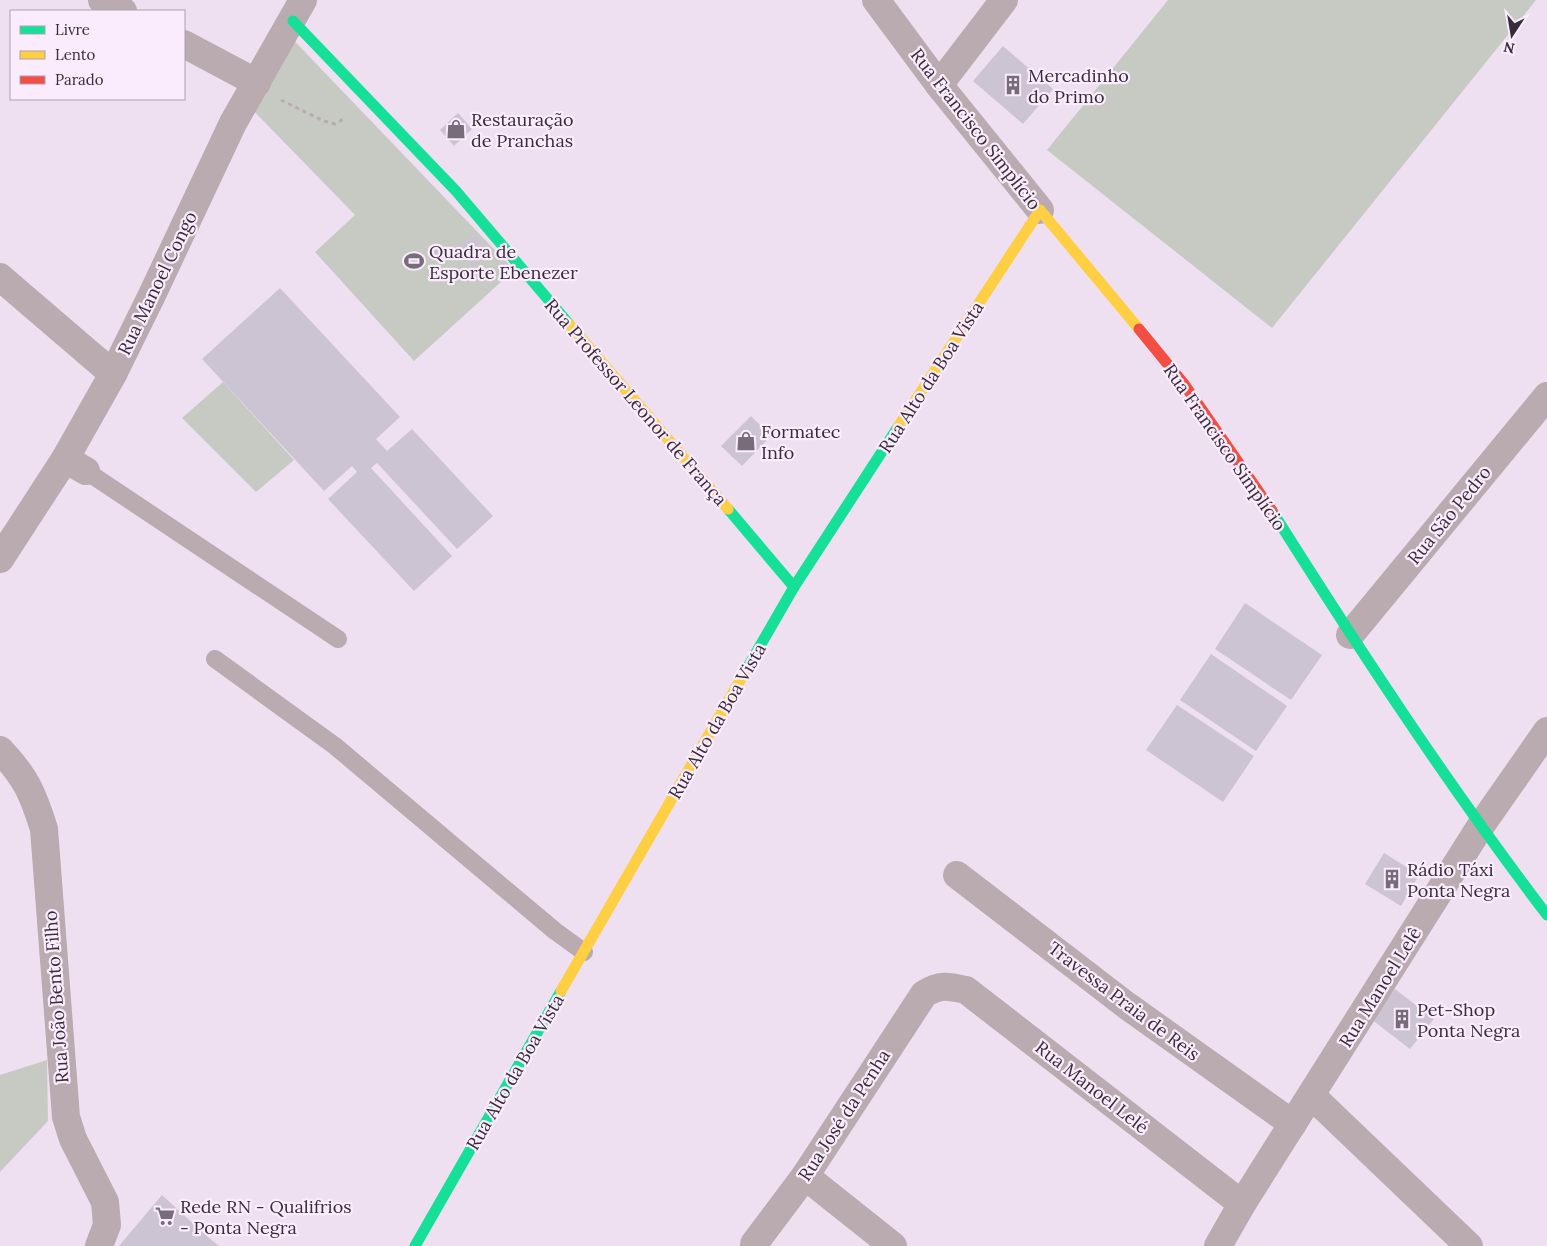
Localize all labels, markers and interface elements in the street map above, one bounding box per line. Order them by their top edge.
legend [10,10,185,100]
north arrow [1487,10,1537,60]
text: Livre [55,20,90,39]
text: N [1502,38,1516,58]
street label: Rua Francisco Simplício [906,44,1046,214]
text: Lento [55,45,96,64]
place label: Mercadinho do Primo [1028,64,1129,108]
text: Parado [55,70,104,89]
building icon: Mercadinho do Primo [1002,74,1024,96]
place label: Restauração de Pranchas [471,108,573,152]
shop icon: Restauração de Pranchas [445,118,467,140]
street label: Rua Manoel Congo [112,207,202,359]
place label: Quadra de Esporte Ebenezer [429,240,578,284]
sports icon: Quadra de Esporte Ebenezer [403,250,425,272]
street label: Rua Professor Leonor de França [540,294,732,510]
street label: Rua Alto da Boa Vista [873,297,989,457]
street label: Rua Francisco Simplício [1159,359,1291,535]
place label: Formatec Info [761,420,840,464]
shop icon: Formatec Info [735,430,757,452]
street label: Rua São Pedro [1402,461,1496,569]
street label: Rua Alto da Boa Vista [663,639,771,803]
place label: Rádio Táxi Ponta Negra [1407,858,1510,902]
building icon: Rádio Táxi Ponta Negra [1381,868,1403,890]
street label: Rua João Bento Filho [39,910,73,1084]
street label: Rua Manoel Lelê [1334,922,1426,1051]
street label: Travessa Praia de Reis [1044,936,1204,1066]
street label: Rua Alto da Boa Vista [461,990,569,1154]
place label: Pet-Shop Ponta Negra [1417,998,1520,1042]
building icon: Pet-Shop Ponta Negra [1391,1008,1413,1030]
street label: Rua Manoel Lelé [1031,1036,1153,1139]
street label: Rua José da Penha [793,1045,895,1185]
place label: Rede RN - Qualifrios - Ponta Negra [180,1195,352,1239]
supermarket icon: Rede RN - Qualifrios - Ponta Negra [154,1205,176,1227]

